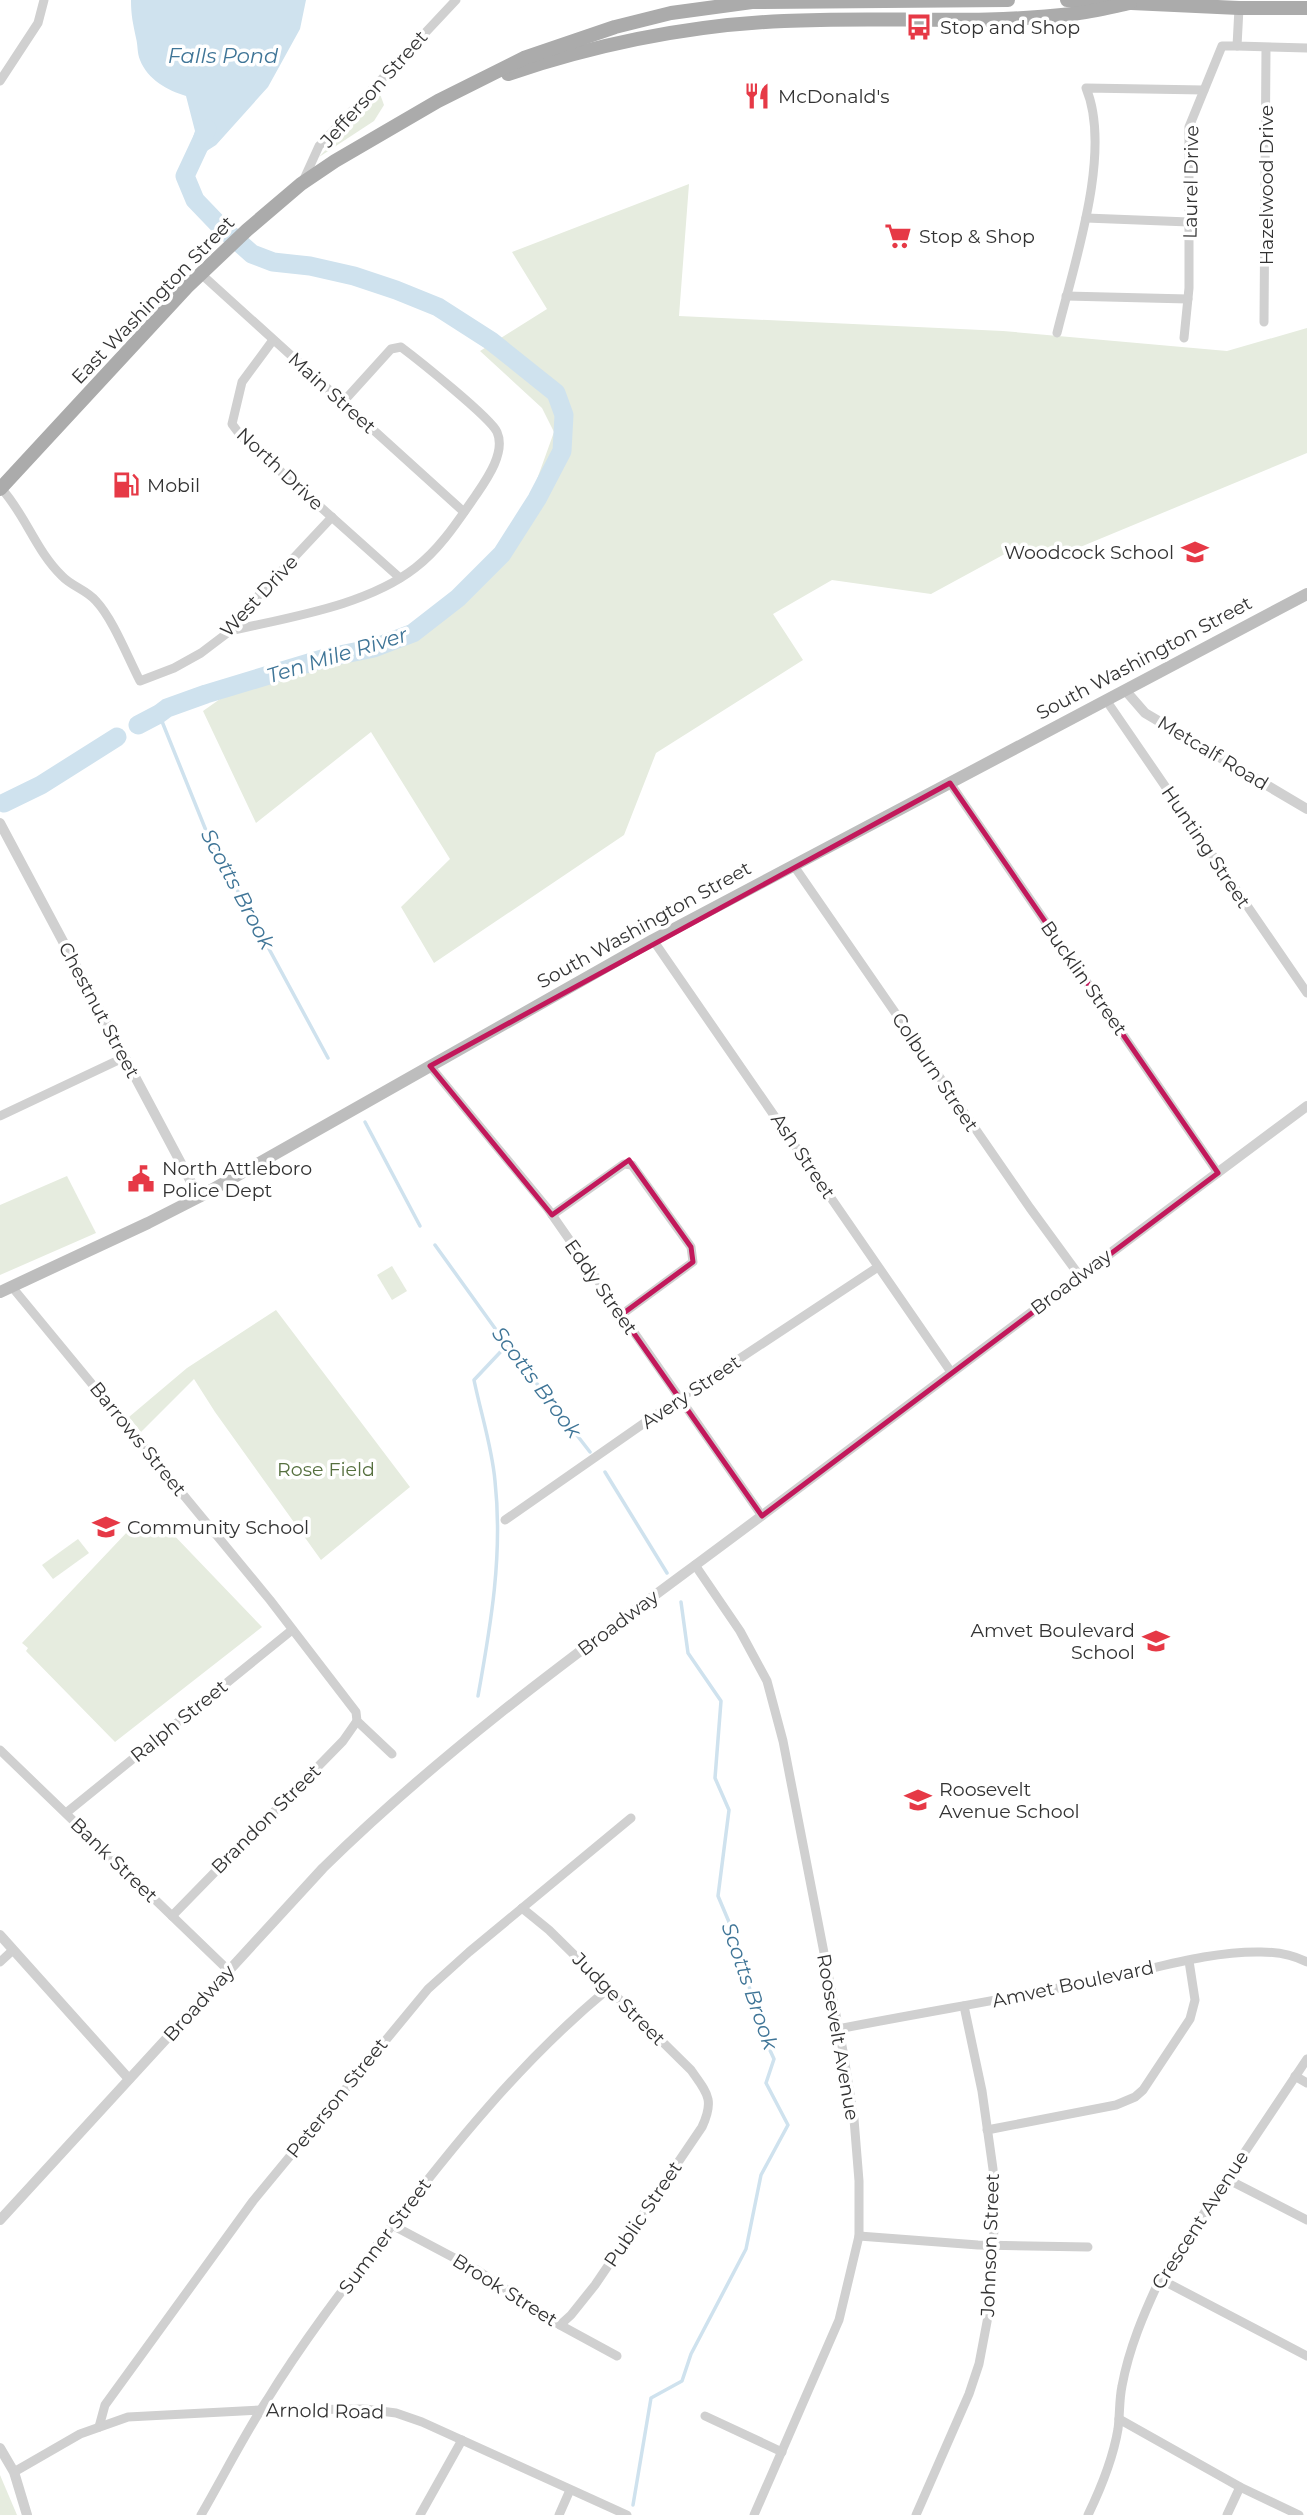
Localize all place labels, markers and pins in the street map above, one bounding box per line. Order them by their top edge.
bus stop icon: Stop and Shop [904,12,934,42]
place label: Stop and Shop [940,16,1080,39]
restaurant icon: McDonald's [742,81,772,111]
place label: McDonald's [778,85,890,108]
supermarket icon: Stop & Shop [883,221,913,251]
place label: Stop & Shop [919,225,1035,248]
fuel station icon: Mobil [111,470,141,500]
place label: Mobil [147,474,200,497]
school or university icon: Woodcock School [1180,537,1210,567]
place label: Woodcock School [1004,541,1174,564]
place label: North Attleboro Police Dept [162,1157,312,1202]
public building icon: North Attleboro Police Dept [126,1164,156,1194]
school or university icon: Community School [91,1512,121,1542]
place label: Community School [127,1516,309,1539]
place label: Amvet Boulevard School [970,1619,1135,1664]
school or university icon: Amvet Boulevard School [1141,1626,1171,1656]
place label: Roosevelt Avenue School [939,1778,1080,1823]
school or university icon: Roosevelt Avenue School [903,1785,933,1815]

